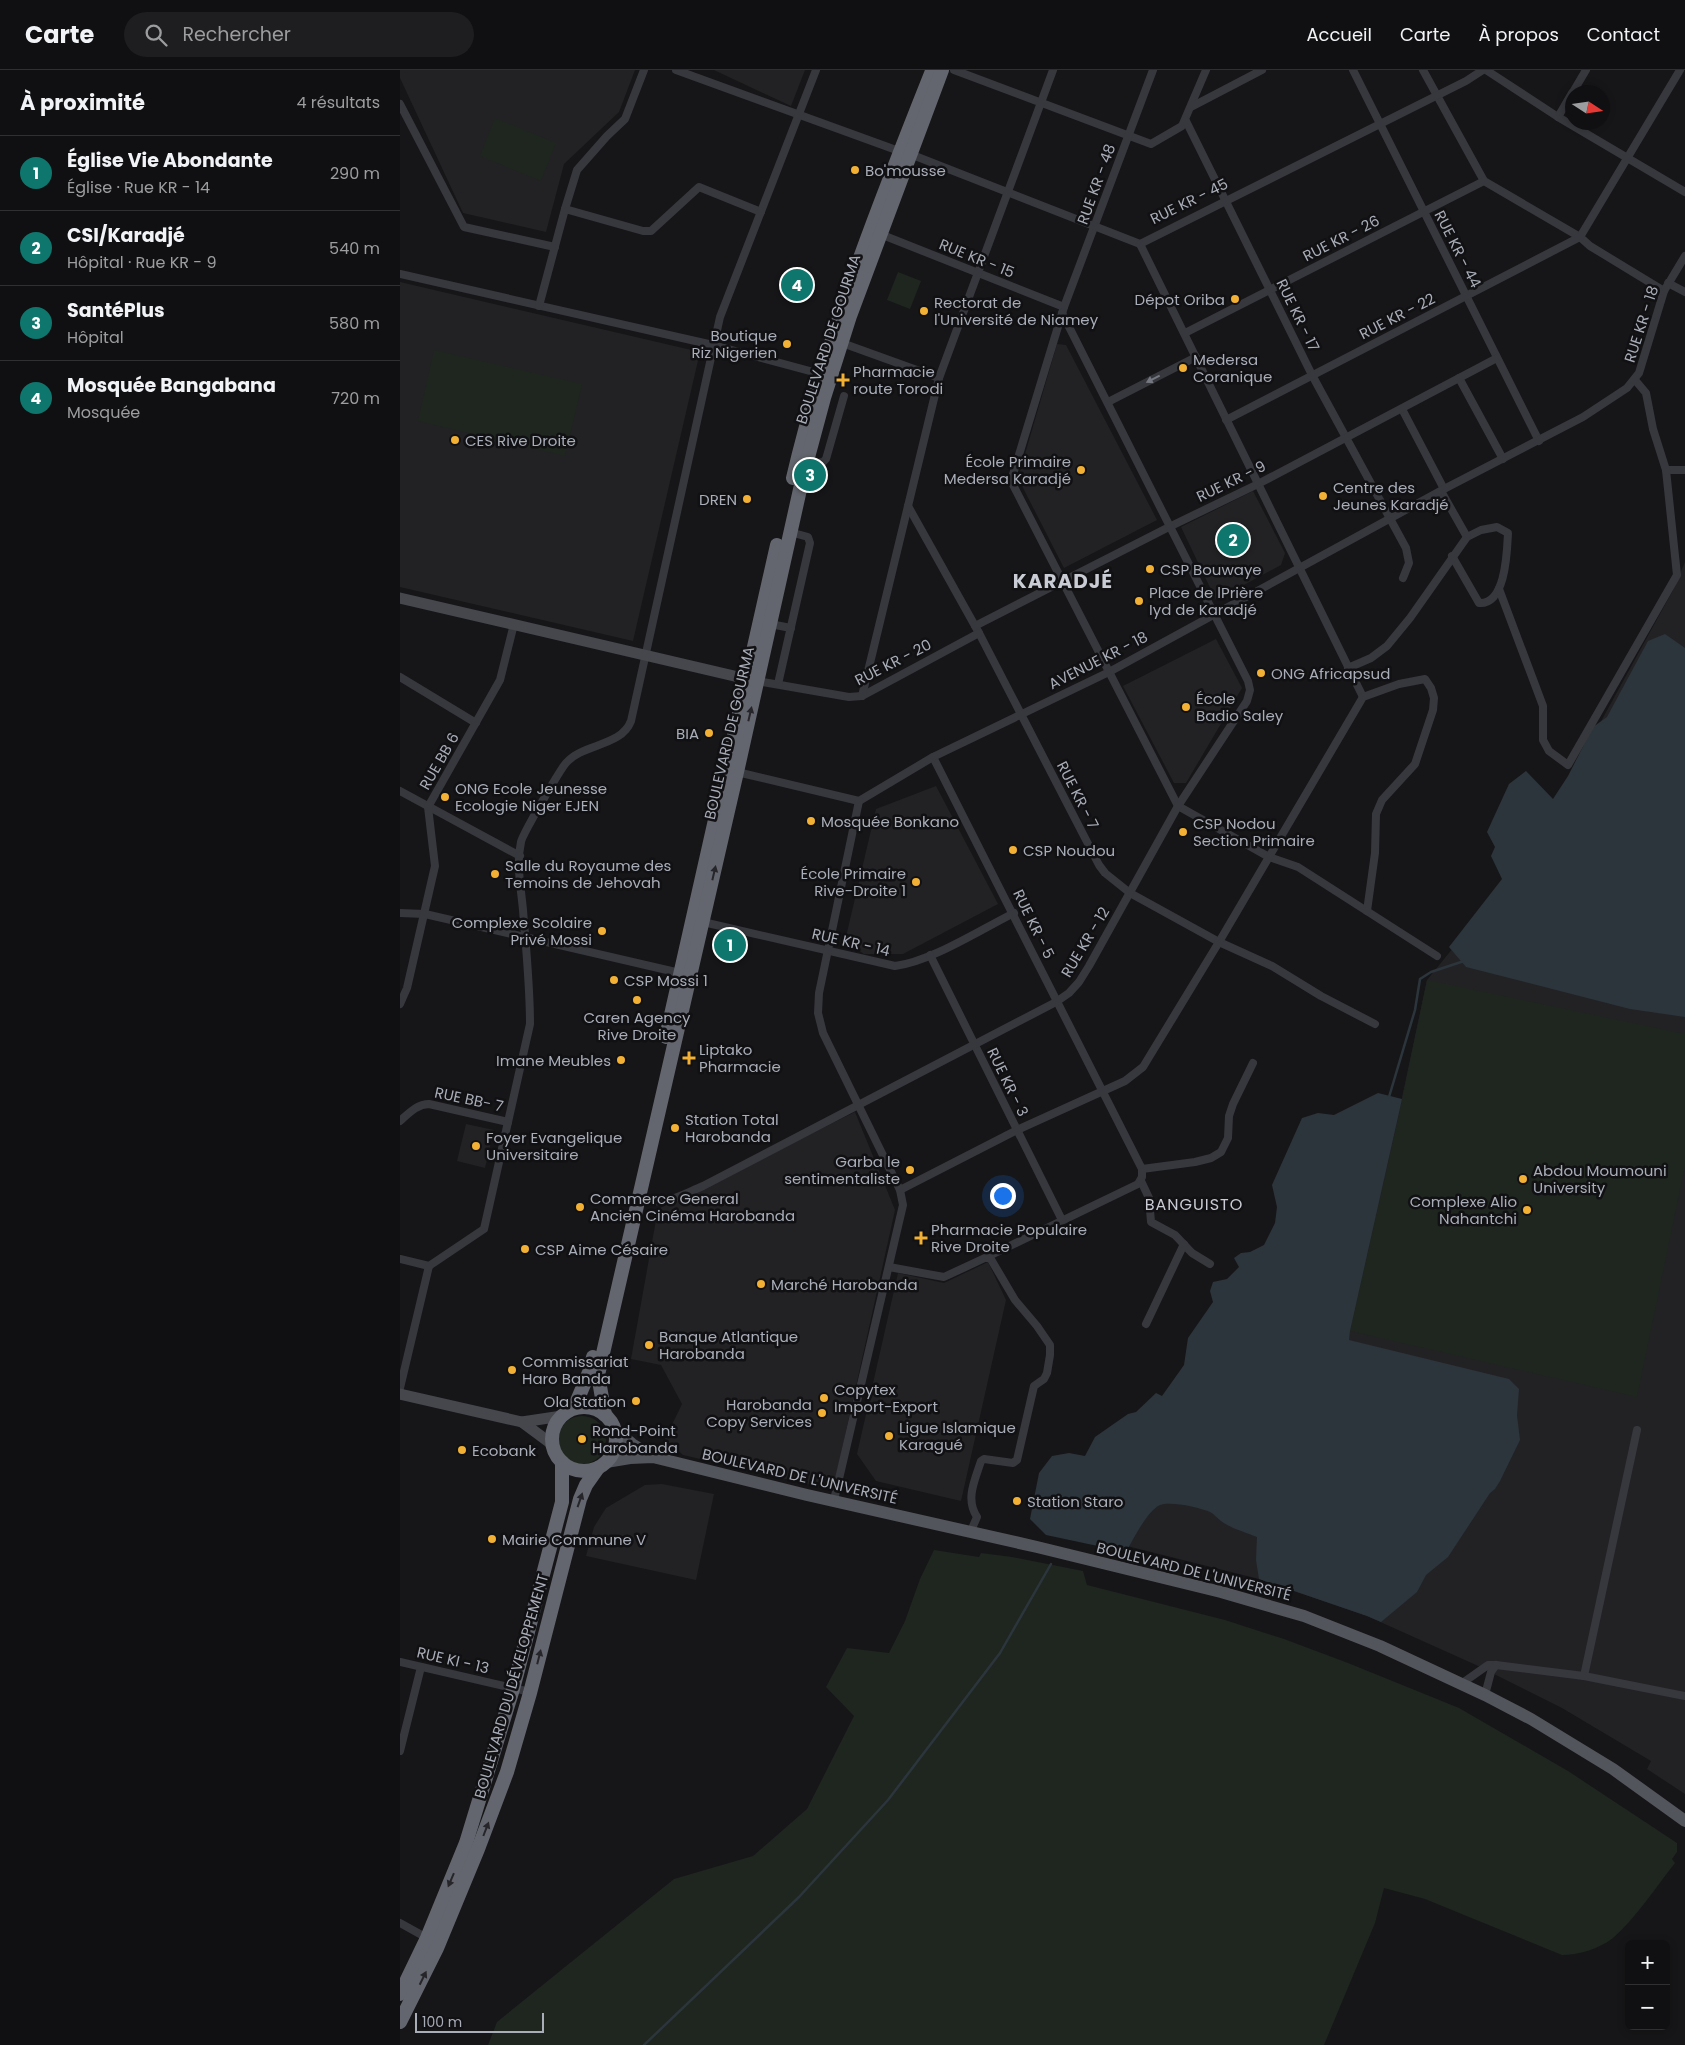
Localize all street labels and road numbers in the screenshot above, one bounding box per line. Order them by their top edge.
street label: RUE KR - 48 [1072,141,1120,227]
street label: RUE KR - 45 [1147,173,1231,229]
street label: RUE KR - 44 [1430,207,1486,291]
street label: RUE KR - 26 [1299,210,1383,266]
street label: RUE KR - 15 [936,233,1018,283]
street label: BOULEVARD DE GOURMA [791,251,865,427]
street label: RUE KR - 17 [1271,275,1325,355]
street label: RUE KR - 18 [1619,283,1663,365]
street label: RUE KR - 22 [1355,288,1439,344]
street label: RUE KR - 9 [1193,455,1269,507]
street label: AVENUE KR - 18 [1045,626,1151,694]
street label: RUE KR - 20 [851,634,935,690]
street label: BOULEVARD DE GOURMA [699,644,759,822]
street label: RUE BB 6 [414,729,464,793]
street label: RUE KR - 7 [1052,757,1104,833]
street label: RUE KR - 5 [1008,886,1060,962]
street label: RUE KR - 12 [1056,903,1114,981]
street label: RUE KR - 14 [810,923,892,961]
street label: RUE KR - 3 [982,1044,1034,1120]
street label: RUE BB- 7 [433,1081,505,1117]
street label: BOULEVARD DE L'UNIVERSITÉ [700,1443,900,1509]
street label: BOULEVARD DE L'UNIVERSITÉ [1094,1537,1294,1605]
street label: BOULEVARD DU DÉVELOPPEMENT [469,1571,553,1801]
street label: RUE KI - 13 [415,1641,491,1679]

